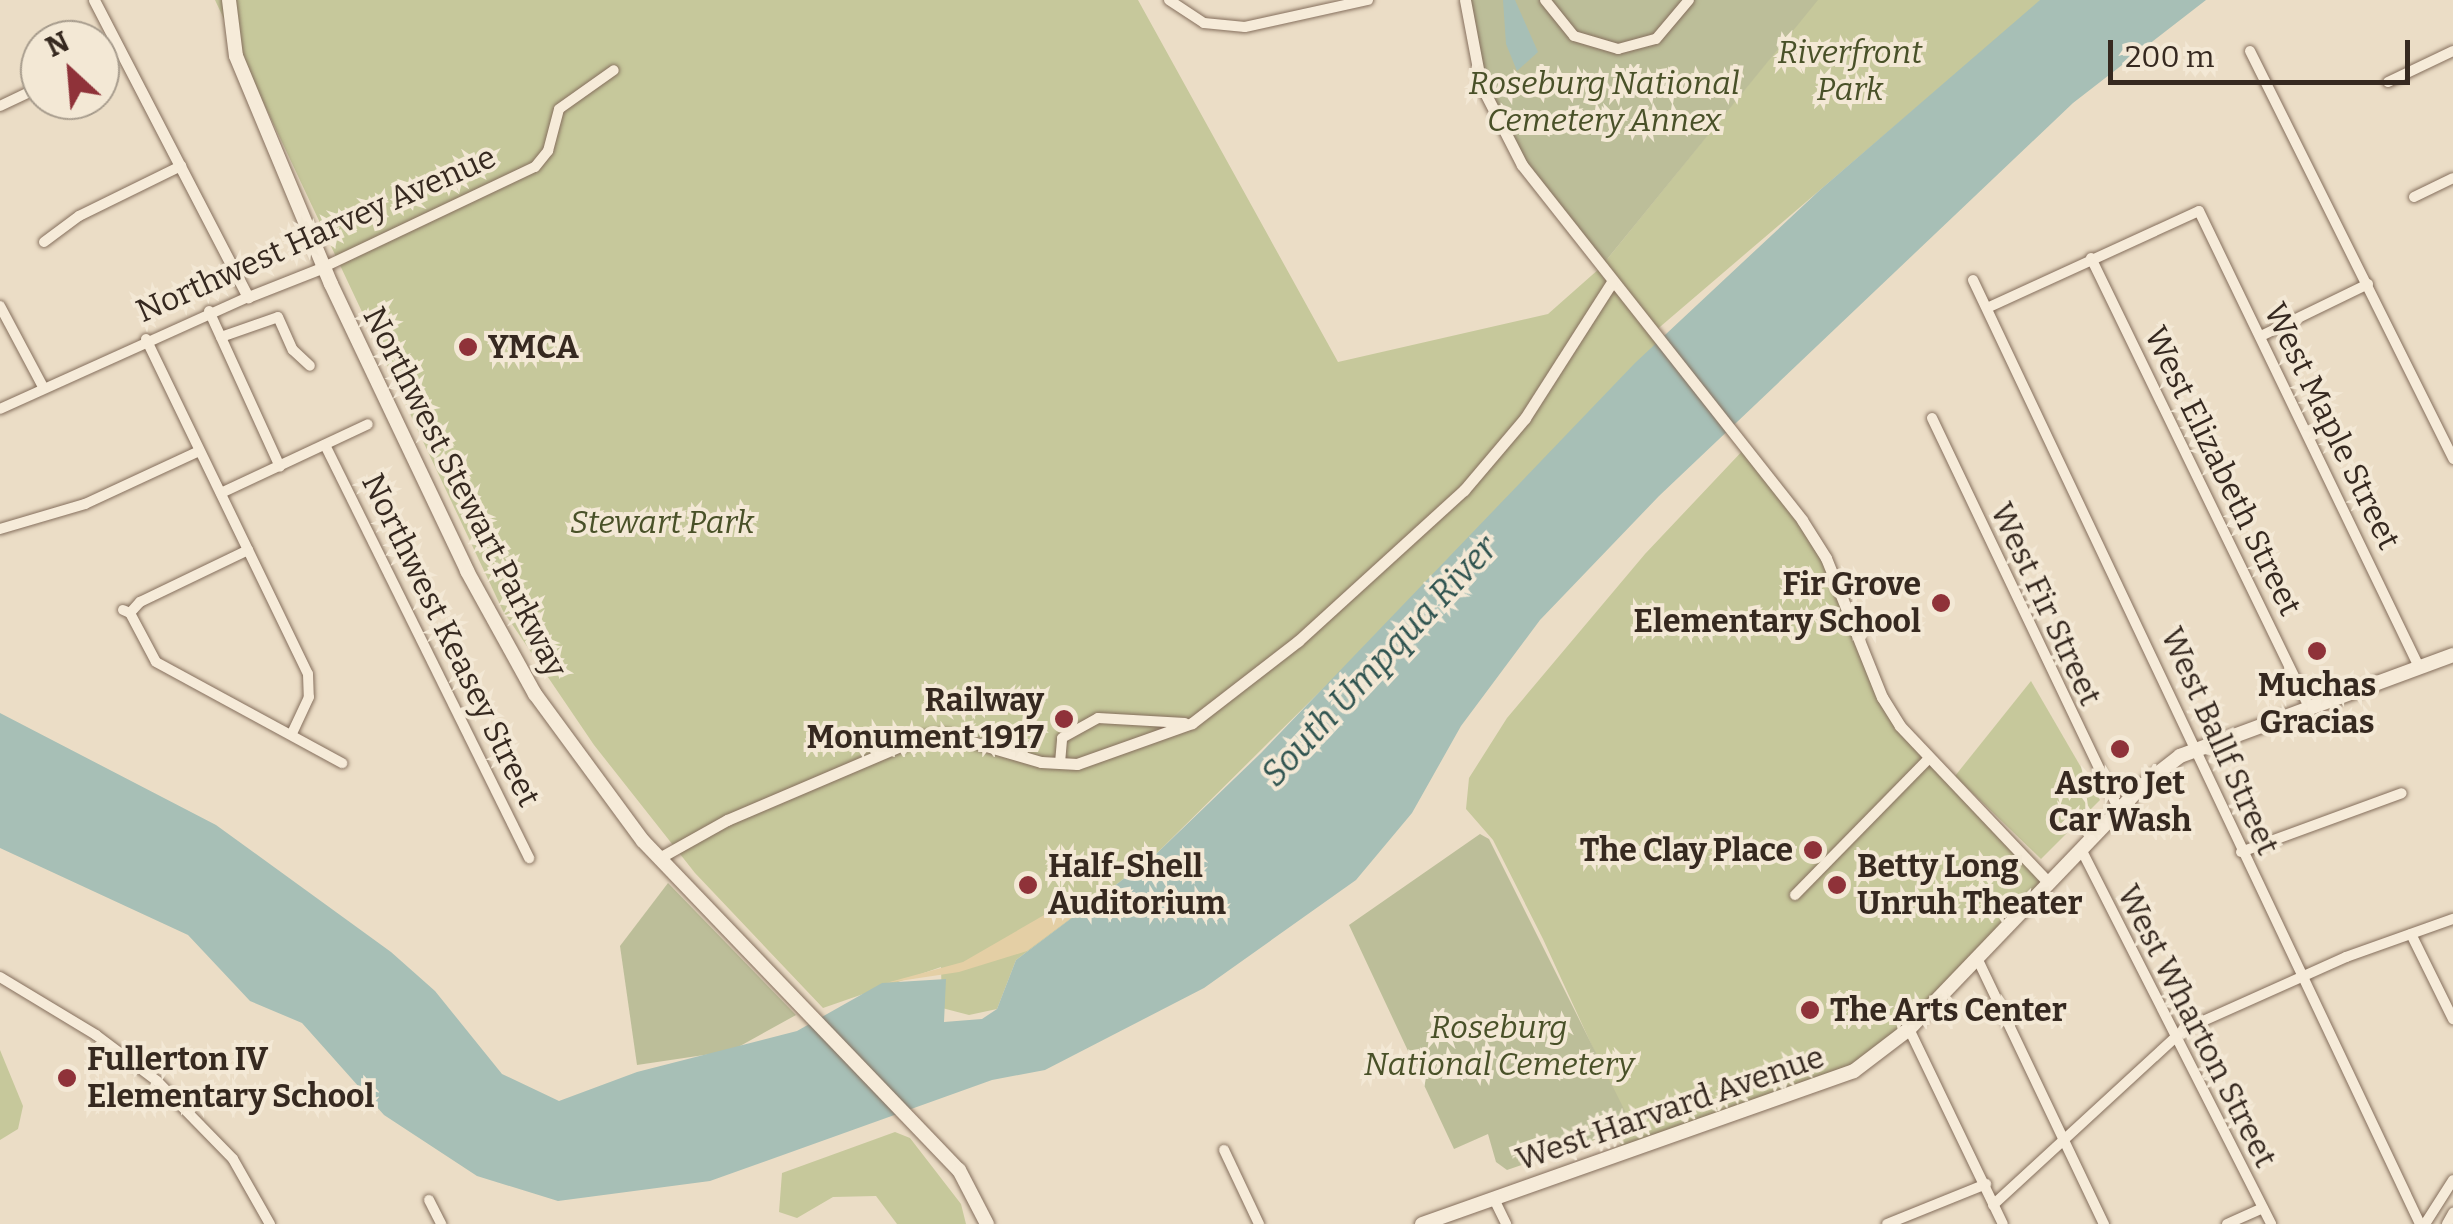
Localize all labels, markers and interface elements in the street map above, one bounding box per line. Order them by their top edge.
north arrow [20,20,120,120]
scale bar [2113,20,2416,82]
text: N [41,25,74,64]
park label: Riverfront Park [1778,34,1922,109]
text: 200 m [2125,39,2214,75]
park label: Roseburg National Cemetery Annex [1468,65,1740,140]
street label: Northwest Harvey Avenue [130,137,502,331]
street label: West Maple Street [2256,297,2408,555]
street label: Northwest Stewart Parkway [355,300,575,684]
street label: West Elizabeth Street [2136,320,2310,622]
place label: YMCA [488,328,579,366]
marker: YMCA [457,336,479,358]
street label: Northwest Keasey Street [354,467,548,813]
street label: West Fir Street [1982,497,2110,711]
park label: Stewart Park [570,503,754,541]
water label: South Umpqua River [1252,527,1506,795]
place label: Fir Grove Elementary School [1634,566,1921,641]
marker: Fir Grove Elementary School [1930,592,1952,614]
street label: West Ballf Street [2153,621,2287,861]
marker: Muchas Gracias [2306,640,2328,662]
place label: Muchas Gracias [2258,667,2376,742]
place label: Railway Monument 1917 [806,682,1044,757]
marker: Railway Monument 1917 [1053,708,1075,730]
marker: Astro Jet Car Wash [2109,738,2131,760]
place label: Astro Jet Car Wash [2049,765,2191,840]
place label: The Clay Place [1580,831,1793,869]
marker: The Clay Place [1802,839,1824,861]
place label: Half-Shell Auditorium [1048,848,1226,923]
place label: Betty Long Unruh Theater [1857,848,2082,923]
marker: Half-Shell Auditorium [1017,874,1039,896]
marker: Betty Long Unruh Theater [1826,874,1848,896]
street label: West Wharton Street [2109,878,2285,1174]
place label: The Arts Center [1830,991,2067,1029]
marker: The Arts Center [1799,999,1821,1021]
park label: Roseburg National Cemetery [1364,1009,1634,1084]
street label: West Harvard Avenue [1511,1037,1829,1179]
place label: Fullerton IV Elementary School [87,1041,374,1116]
marker: Fullerton IV Elementary School [56,1067,78,1089]

